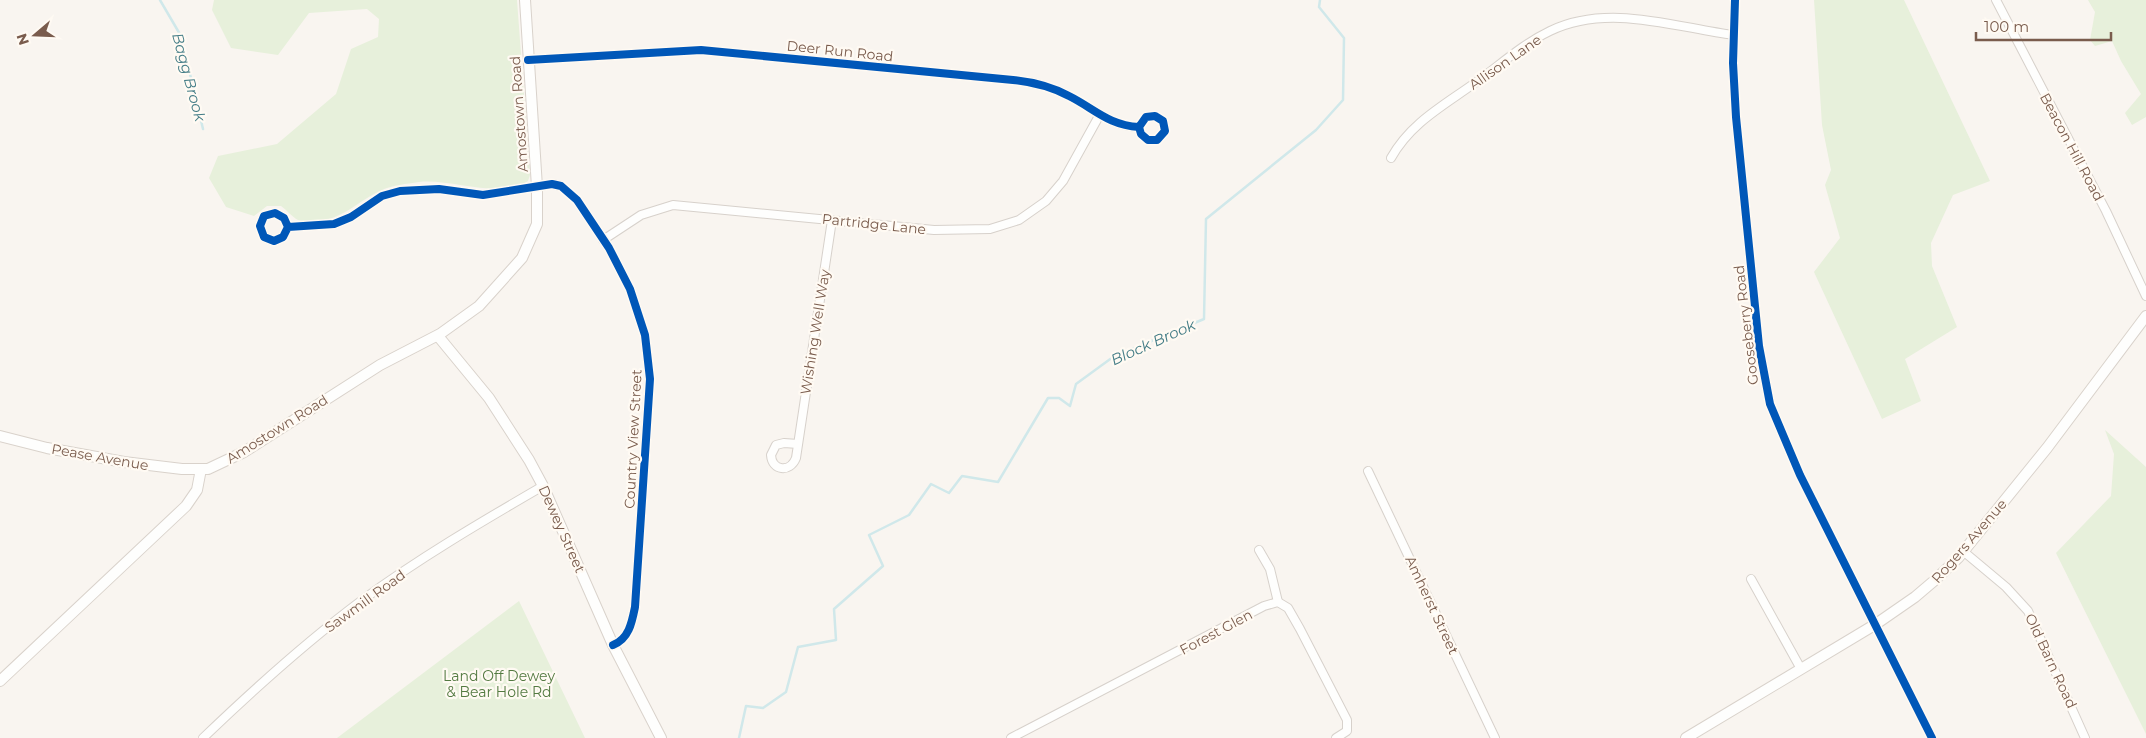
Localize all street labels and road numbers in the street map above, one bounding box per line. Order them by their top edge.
street label: Allison Lane [1465,30,1545,94]
street label: Deer Run Road [786,36,894,66]
street label: Amostown Road [506,55,532,173]
street label: Beacon Hill Road [2036,90,2108,204]
street label: Partridge Lane [821,210,927,238]
street label: Gooseberry Road [1730,264,1762,386]
street label: Wishing Well Way [796,268,834,396]
street label: Country View Street [620,369,646,509]
street label: Amostown Road [223,390,331,468]
street label: Pease Avenue [50,440,150,474]
street label: Dewey Street [535,482,589,576]
street label: Rogers Avenue [1927,495,2011,587]
street label: Amherst Street [1401,553,1463,658]
street label: Sawmill Road [321,566,409,636]
street label: Forest Glen [1176,605,1256,659]
street label: Old Barn Road [2021,611,2081,711]

